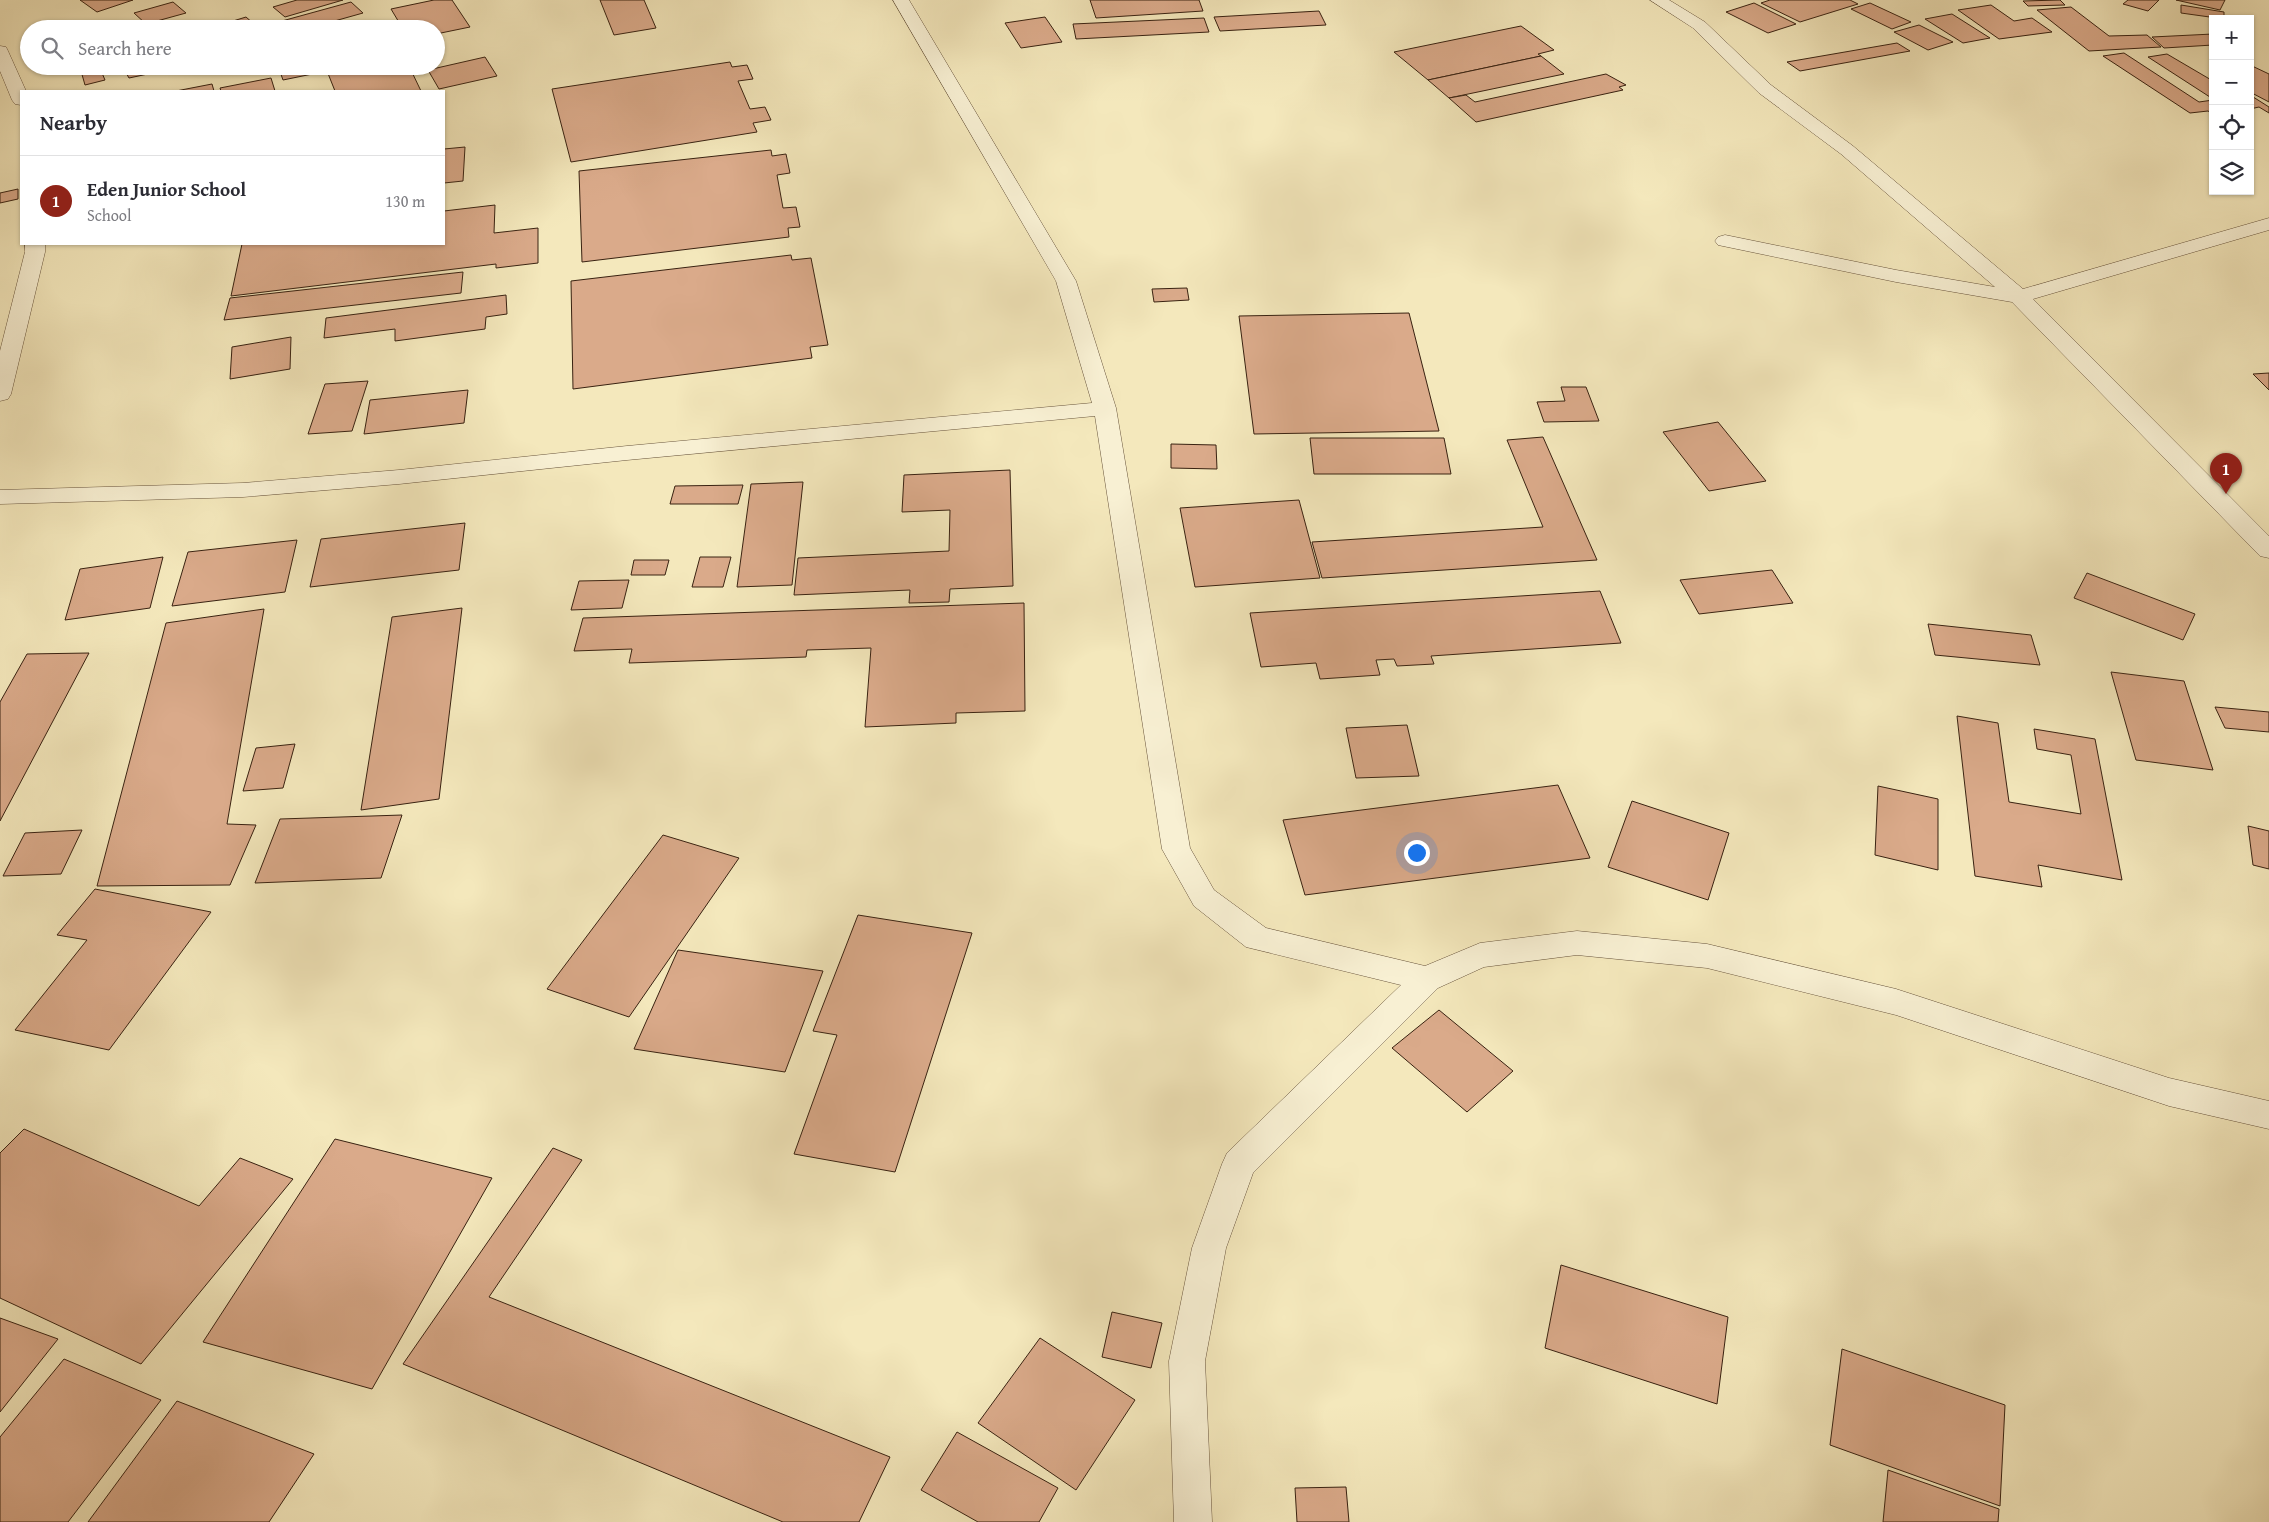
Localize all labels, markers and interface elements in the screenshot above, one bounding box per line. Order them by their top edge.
map controls [2209,15,2254,195]
button: + [2209,15,2254,60]
search box [20,20,445,75]
icon: search [38,34,66,62]
text: Search here [78,34,172,62]
button: − [2209,60,2254,105]
button: locate [2209,105,2254,150]
text: Nearby [40,107,107,138]
button: layers [2209,150,2254,195]
text: Eden Junior School [87,175,246,203]
text: 1 [52,189,60,213]
text: 130 m [385,189,425,213]
text: School [87,203,131,227]
pin: 1 [2210,453,2242,494]
your location [1404,840,1430,866]

